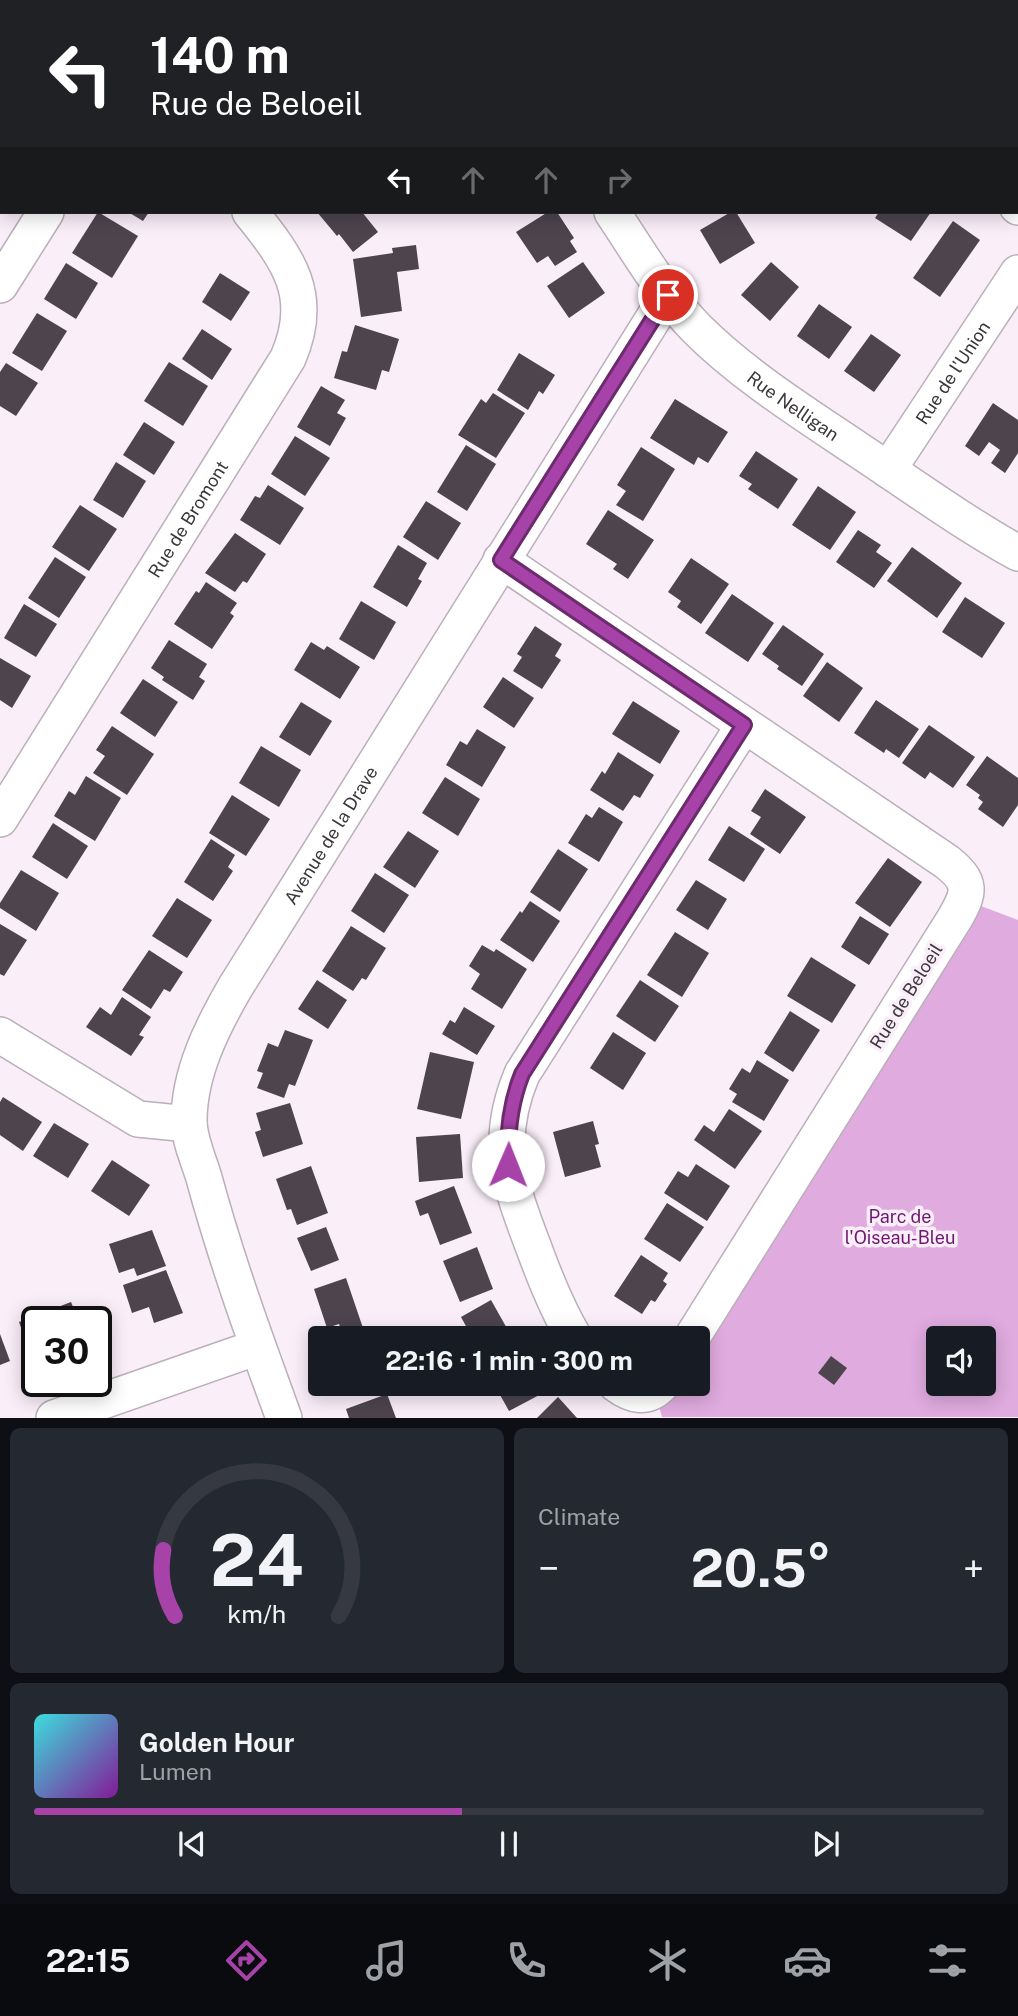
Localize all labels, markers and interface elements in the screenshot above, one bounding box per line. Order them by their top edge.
text: 140 m [150,26,290,84]
icon: left [35,28,126,119]
text: Rue de Beloeil [150,85,363,122]
icon: left [381,161,419,199]
icon: ahead [454,161,492,199]
icon: ahead [527,161,565,199]
icon: right [600,161,638,199]
pin [638,265,698,325]
icon: arrive [649,276,687,314]
street label: Rue de l'Union [911,317,994,428]
street label: Rue Nelligan [743,366,843,445]
street label: Rue de Bromont [143,456,232,581]
street label: Avenue de la Drave [279,762,381,908]
street label: Rue de Beloeil [865,940,947,1052]
position arrow [471,1128,545,1202]
park label: Parc de l'Oiseau-Bleu [845,1206,955,1248]
speed limit sign: 30 [21,1306,112,1397]
map controls [926,1326,996,1396]
button: sound [926,1326,996,1396]
text: 22:16 · 1 min · 300 m [385,1345,633,1376]
text: Climate [538,1503,620,1530]
text: 24 [210,1518,304,1603]
text: 20.5° [691,1538,831,1599]
text: − [538,1546,559,1591]
text: + [963,1546,984,1591]
text: km/h [228,1599,286,1629]
text: Golden Hour [139,1727,294,1758]
text: Lumen [139,1758,212,1785]
icon: previous [173,1825,211,1863]
icon: pause [490,1825,528,1863]
icon: next [807,1825,845,1863]
icon: directions [222,1936,271,1985]
icon: music [362,1936,411,1985]
icon: phone [502,1936,551,1985]
icon: climate [643,1936,692,1985]
icon: car [783,1936,832,1985]
icon: filters [923,1936,972,1985]
text: 22:15 [46,1942,130,1979]

